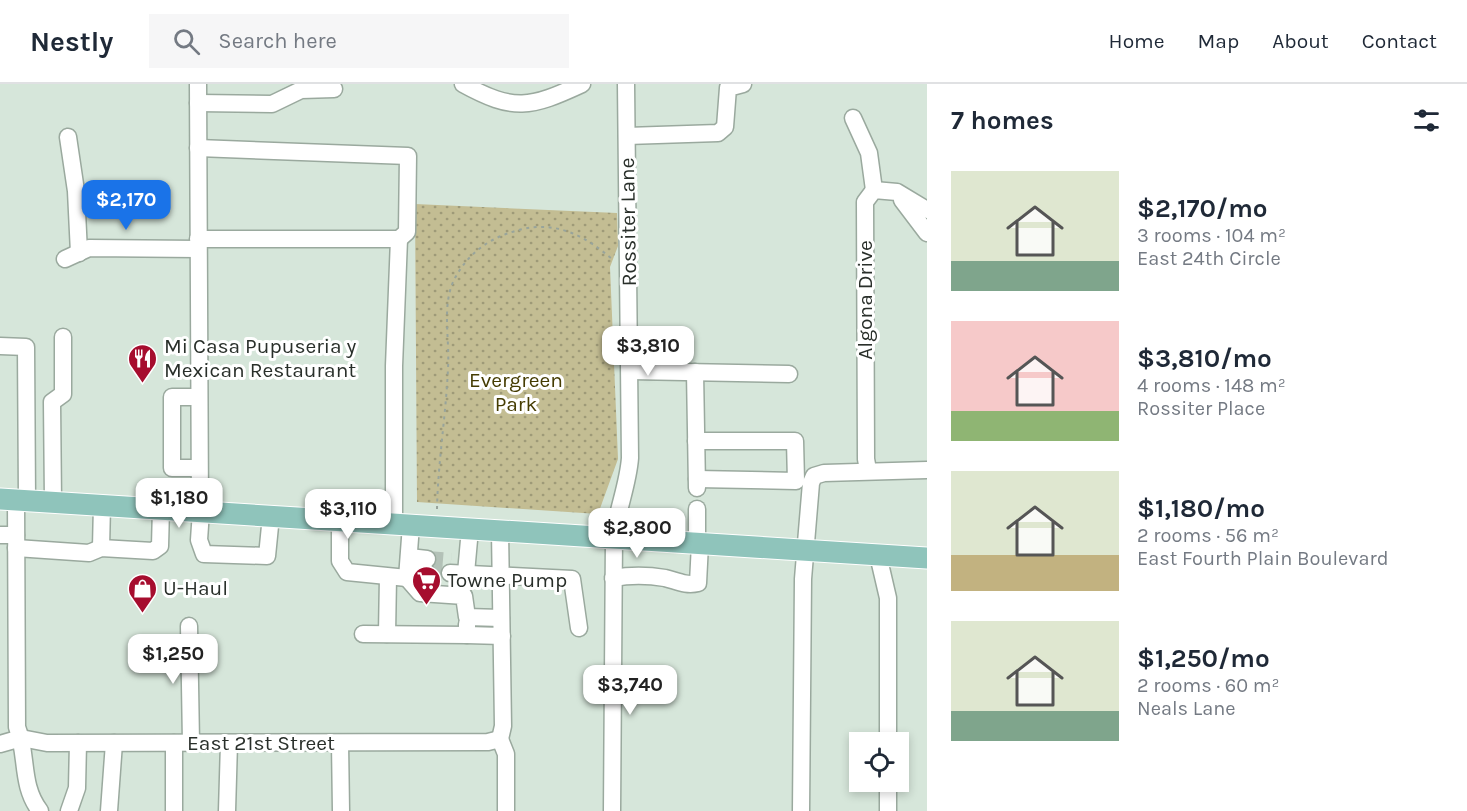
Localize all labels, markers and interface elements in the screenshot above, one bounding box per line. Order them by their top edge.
search box [149,14,569,68]
text: Nestly [30,25,113,58]
icon: search [170,25,203,58]
text: Search here [218,28,337,54]
text: Home [1109,29,1165,53]
text: Map [1198,29,1239,53]
text: About [1272,29,1329,53]
text: Contact [1362,29,1437,53]
icon: filters [1410,104,1443,137]
text: 7 homes [951,105,1054,136]
street label: Rossiter Lane [615,157,641,287]
pin: $2,170 [77,180,175,231]
text: $2,170 [96,188,156,211]
text: $2,170/mo [1137,193,1268,224]
icon: home [999,195,1071,267]
text: 3 rooms · 104 m² [1137,224,1286,247]
street label: Algona Drive [853,240,877,360]
text: East 24th Circle [1137,247,1281,270]
pin: $3,810 [599,326,697,377]
place label: Mi Casa Pupuseria y Mexican Restaurant [164,334,357,382]
text: $3,810 [616,334,680,357]
restaurant icon: Mi Casa Pupuseria y Mexican Restaurant [127,342,159,384]
text: $3,810/mo [1137,343,1272,374]
icon: home [999,345,1071,417]
park label: Evergreen Park [469,368,563,416]
text: 4 rooms · 148 m² [1137,374,1286,397]
text: Rossiter Place [1137,397,1265,420]
pin: $1,180 [130,478,228,529]
text: $1,180 [150,486,208,509]
pin: $3,110 [299,489,397,540]
text: $1,180/mo [1137,493,1265,524]
icon: home [999,495,1071,567]
text: $3,110 [319,497,377,520]
pin: $2,800 [588,508,686,559]
text: $2,800 [602,516,672,539]
text: 2 rooms · 56 m² [1137,524,1279,547]
text: East Fourth Plain Boulevard [1137,547,1389,570]
supermarket icon: Towne Pump [410,564,442,606]
place label: Towne Pump [447,568,567,592]
shop icon: U-Haul [126,572,158,614]
place label: U-Haul [163,576,228,600]
pin: $1,250 [124,634,222,685]
text: $1,250 [142,642,204,665]
text: $1,250/mo [1137,643,1270,674]
icon: home [999,645,1071,717]
pin: $3,740 [581,665,679,716]
text: $3,740 [597,673,663,696]
text: 2 rooms · 60 m² [1137,674,1280,697]
text: Neals Lane [1137,697,1236,720]
street label: East 21st Street [187,731,335,755]
map controls [849,732,909,792]
button: locate [849,732,909,792]

